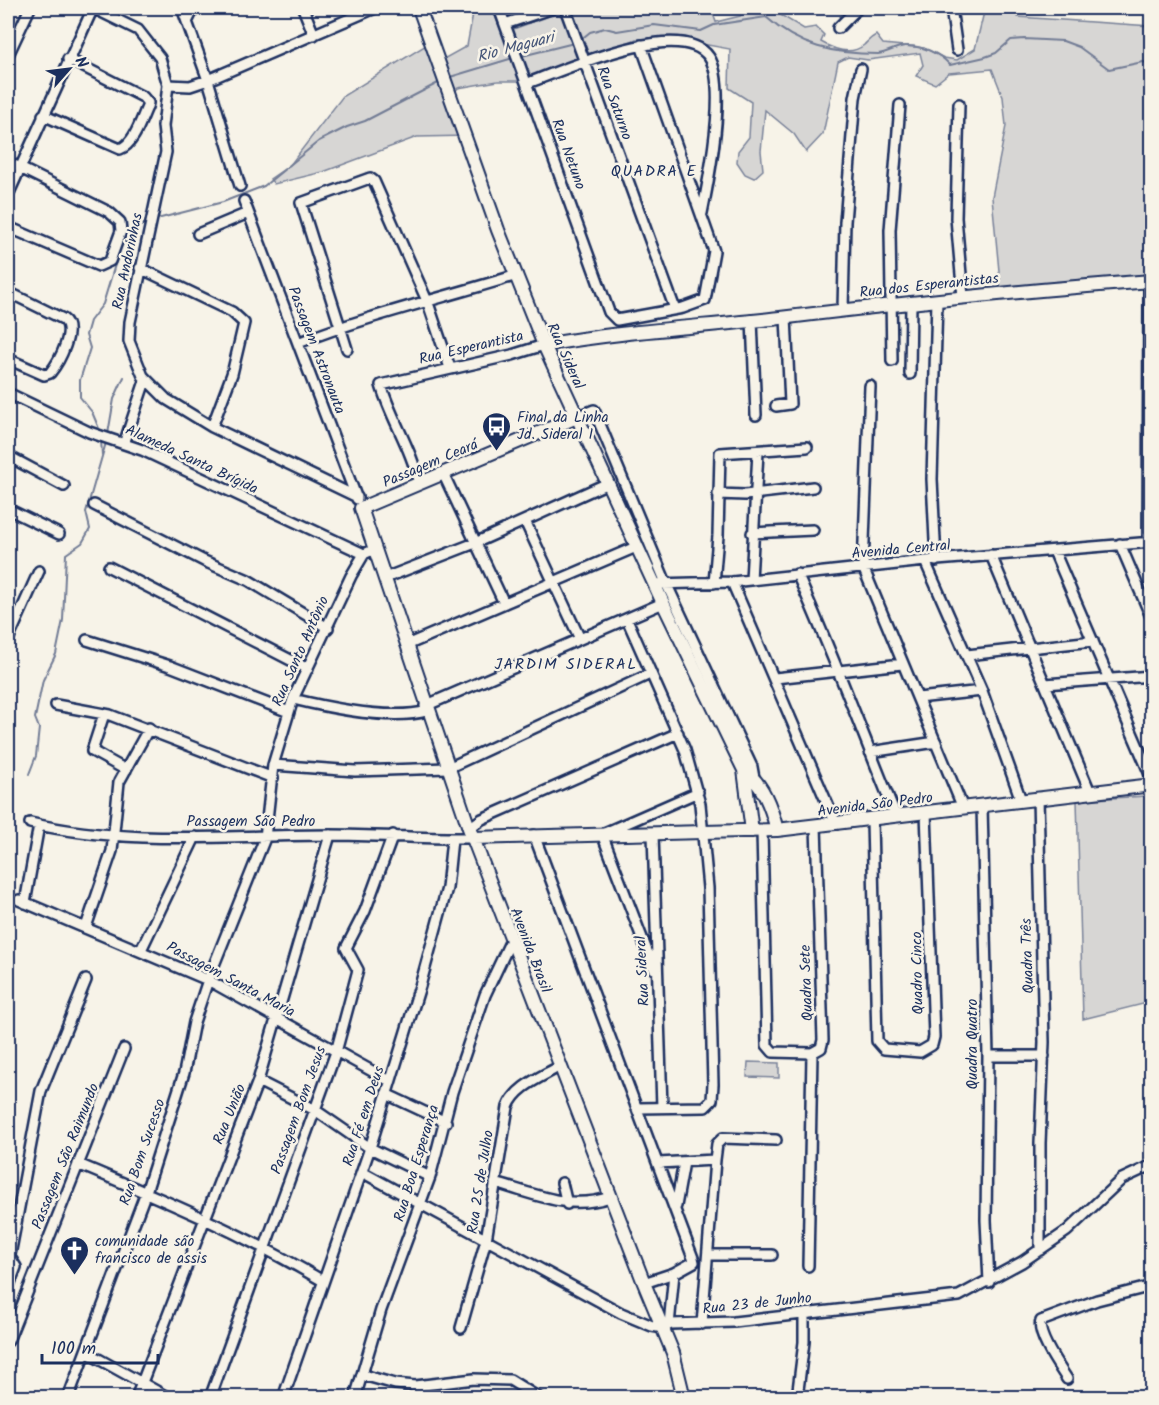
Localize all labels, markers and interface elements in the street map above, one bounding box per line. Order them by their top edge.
water label: Rio Maguari [474,24,560,70]
north arrow [39,39,99,99]
text: N [68,52,94,73]
street label: Rua Saturno [590,63,639,144]
street label: Rua Netuno [544,116,592,193]
district label: QUADRA E [611,159,697,184]
street label: Rua Andorinhas [106,210,150,312]
street label: Rua dos Esperantistas [858,267,1000,305]
street label: Passagem Astronauta [281,283,351,418]
street label: Rua Sideral [540,319,591,394]
street label: Rua Esperantista [417,324,526,372]
place label: Final da Linha Jd. Sideral I [517,406,609,447]
bus stop icon: Final da Linha Jd. Sideral I [480,410,512,452]
street label: Alameda Santa Brígida [121,419,262,501]
street label: Passagem Ceará [379,432,484,495]
street label: Avenida Central [850,534,952,566]
street label: Rua Santo Antônio [266,592,336,711]
district label: JARDIM SIDERAL [495,652,637,677]
street label: Avenida São Pedro [816,786,935,824]
street label: Passagem São Pedro [187,810,316,834]
street label: Avenida Brasil [503,904,557,997]
street label: Quadra Três [1015,917,1041,994]
street label: Quadro Cinco [905,931,931,1015]
street label: Rua Sideral [629,935,657,1007]
street label: Passagem Santa Maria [162,936,299,1024]
street label: Quadra Sete [794,944,820,1022]
street label: Quadra Quatro [961,998,985,1089]
street label: Passagem Bom Jesus [265,1042,333,1178]
street label: Rua Fé em Deus [336,1062,392,1170]
street label: Passagem São Raimundo [26,1080,106,1233]
street label: Rua União [207,1080,253,1148]
street label: Rua Bom Sucesso [113,1096,173,1209]
street label: Rua Boa Esperança [388,1102,446,1225]
street label: Rua 25 de Julho [461,1128,501,1236]
place label: comunidade são francisco de assis [95,1230,207,1271]
church icon: comunidade são francisco de assis [58,1234,90,1276]
street label: Rua 23 de Junho [701,1286,813,1322]
scale bar [42,1327,158,1365]
text: 100 m [51,1335,96,1364]

